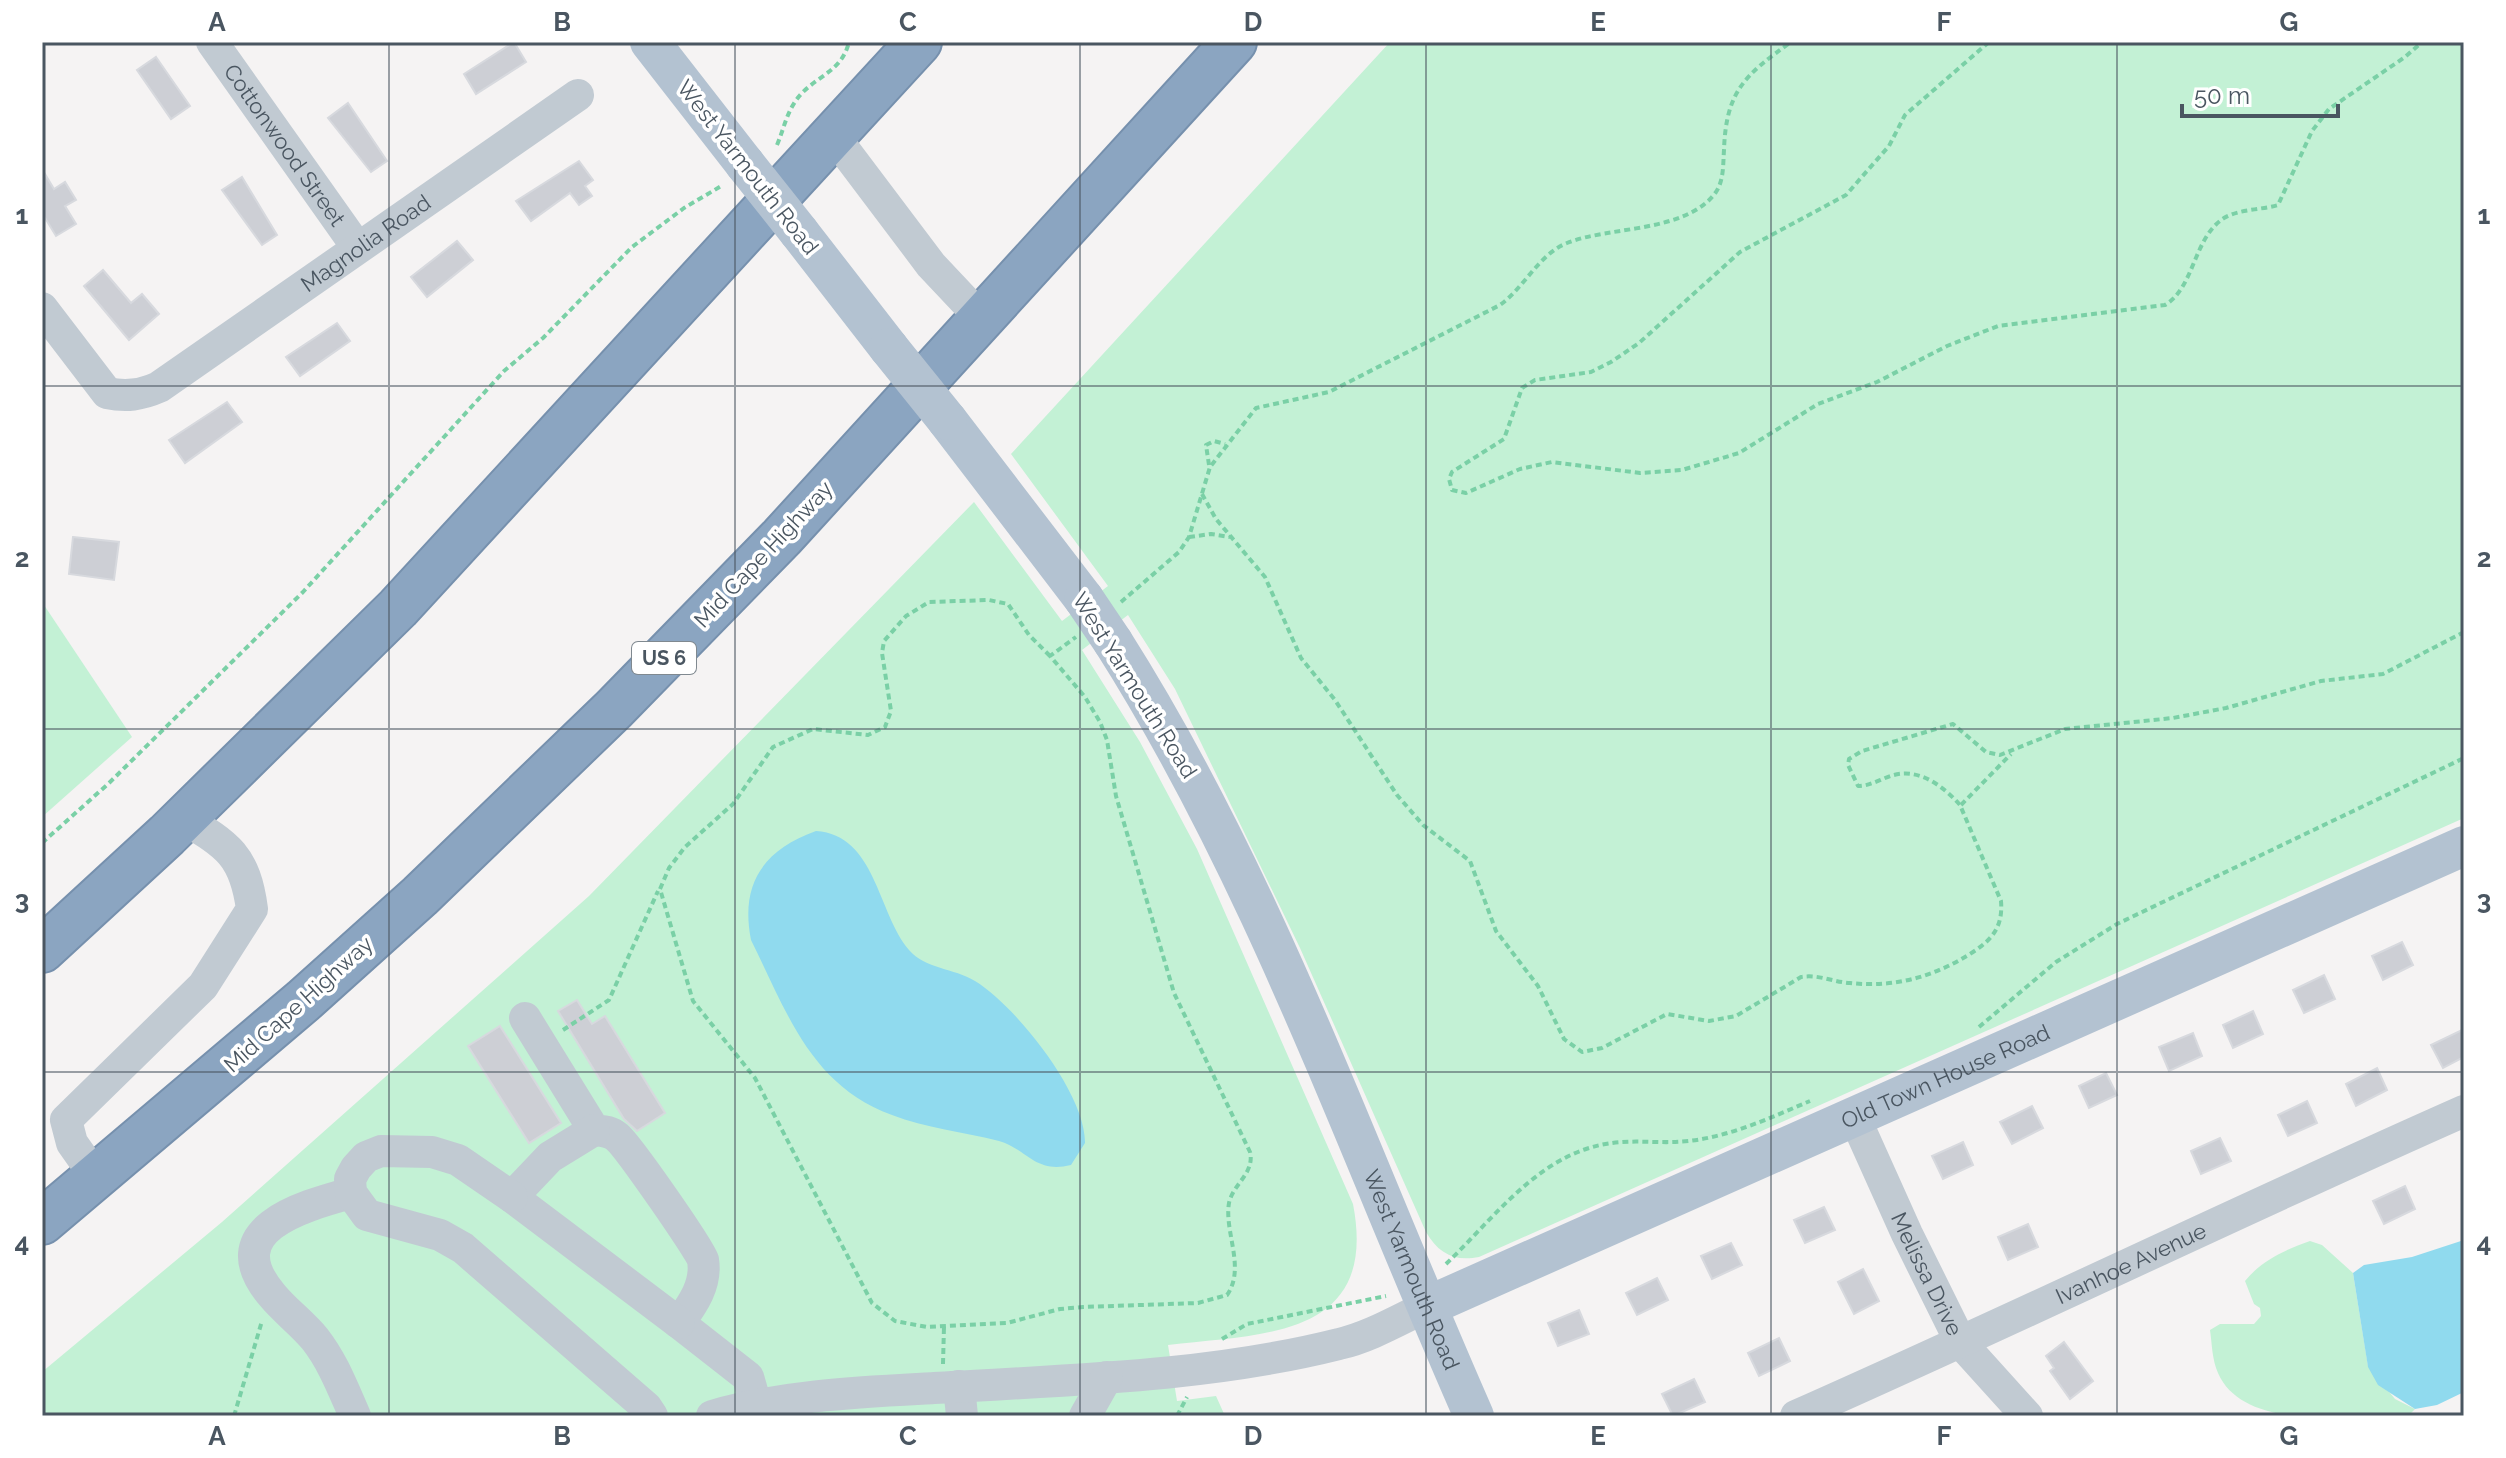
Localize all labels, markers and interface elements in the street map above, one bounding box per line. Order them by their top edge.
text: A [208,7,226,37]
text: B [553,7,571,37]
text: C [899,7,917,37]
text: D [1244,7,1262,37]
text: E [1590,7,1606,37]
text: F [1937,7,1952,37]
text: G [2280,7,2298,37]
street label: Cottonwood Street [219,59,351,231]
scale bar [2182,68,2338,118]
street label: West Yarmouth Road [672,75,824,259]
text: 50 m [2194,81,2250,110]
street label: Magnolia Road [296,189,435,297]
text: 1 [16,200,29,230]
text: 1 [2478,200,2491,230]
street label: Mid Cape Highway [688,475,838,633]
text: 2 [15,543,29,573]
text: 2 [2477,543,2491,573]
street label: West Yarmouth Road [1067,587,1203,783]
road number: US 6 [632,642,696,674]
text: 3 [15,885,29,915]
text: 3 [2477,885,2491,915]
street label: Mid Cape Highway [218,930,378,1078]
street label: Old Town House Road [1837,1019,2054,1134]
street label: West Yarmouth Road [1358,1166,1465,1374]
street label: Melissa Drive [1886,1208,1968,1340]
street label: Ivanhoe Avenue [2051,1217,2210,1309]
text: 4 [15,1228,29,1258]
text: 4 [2477,1228,2491,1258]
text: A [208,1421,226,1451]
text: B [553,1421,571,1451]
text: C [899,1421,917,1451]
text: D [1244,1421,1262,1451]
text: E [1590,1421,1606,1451]
text: F [1937,1421,1952,1451]
text: G [2280,1421,2298,1451]

